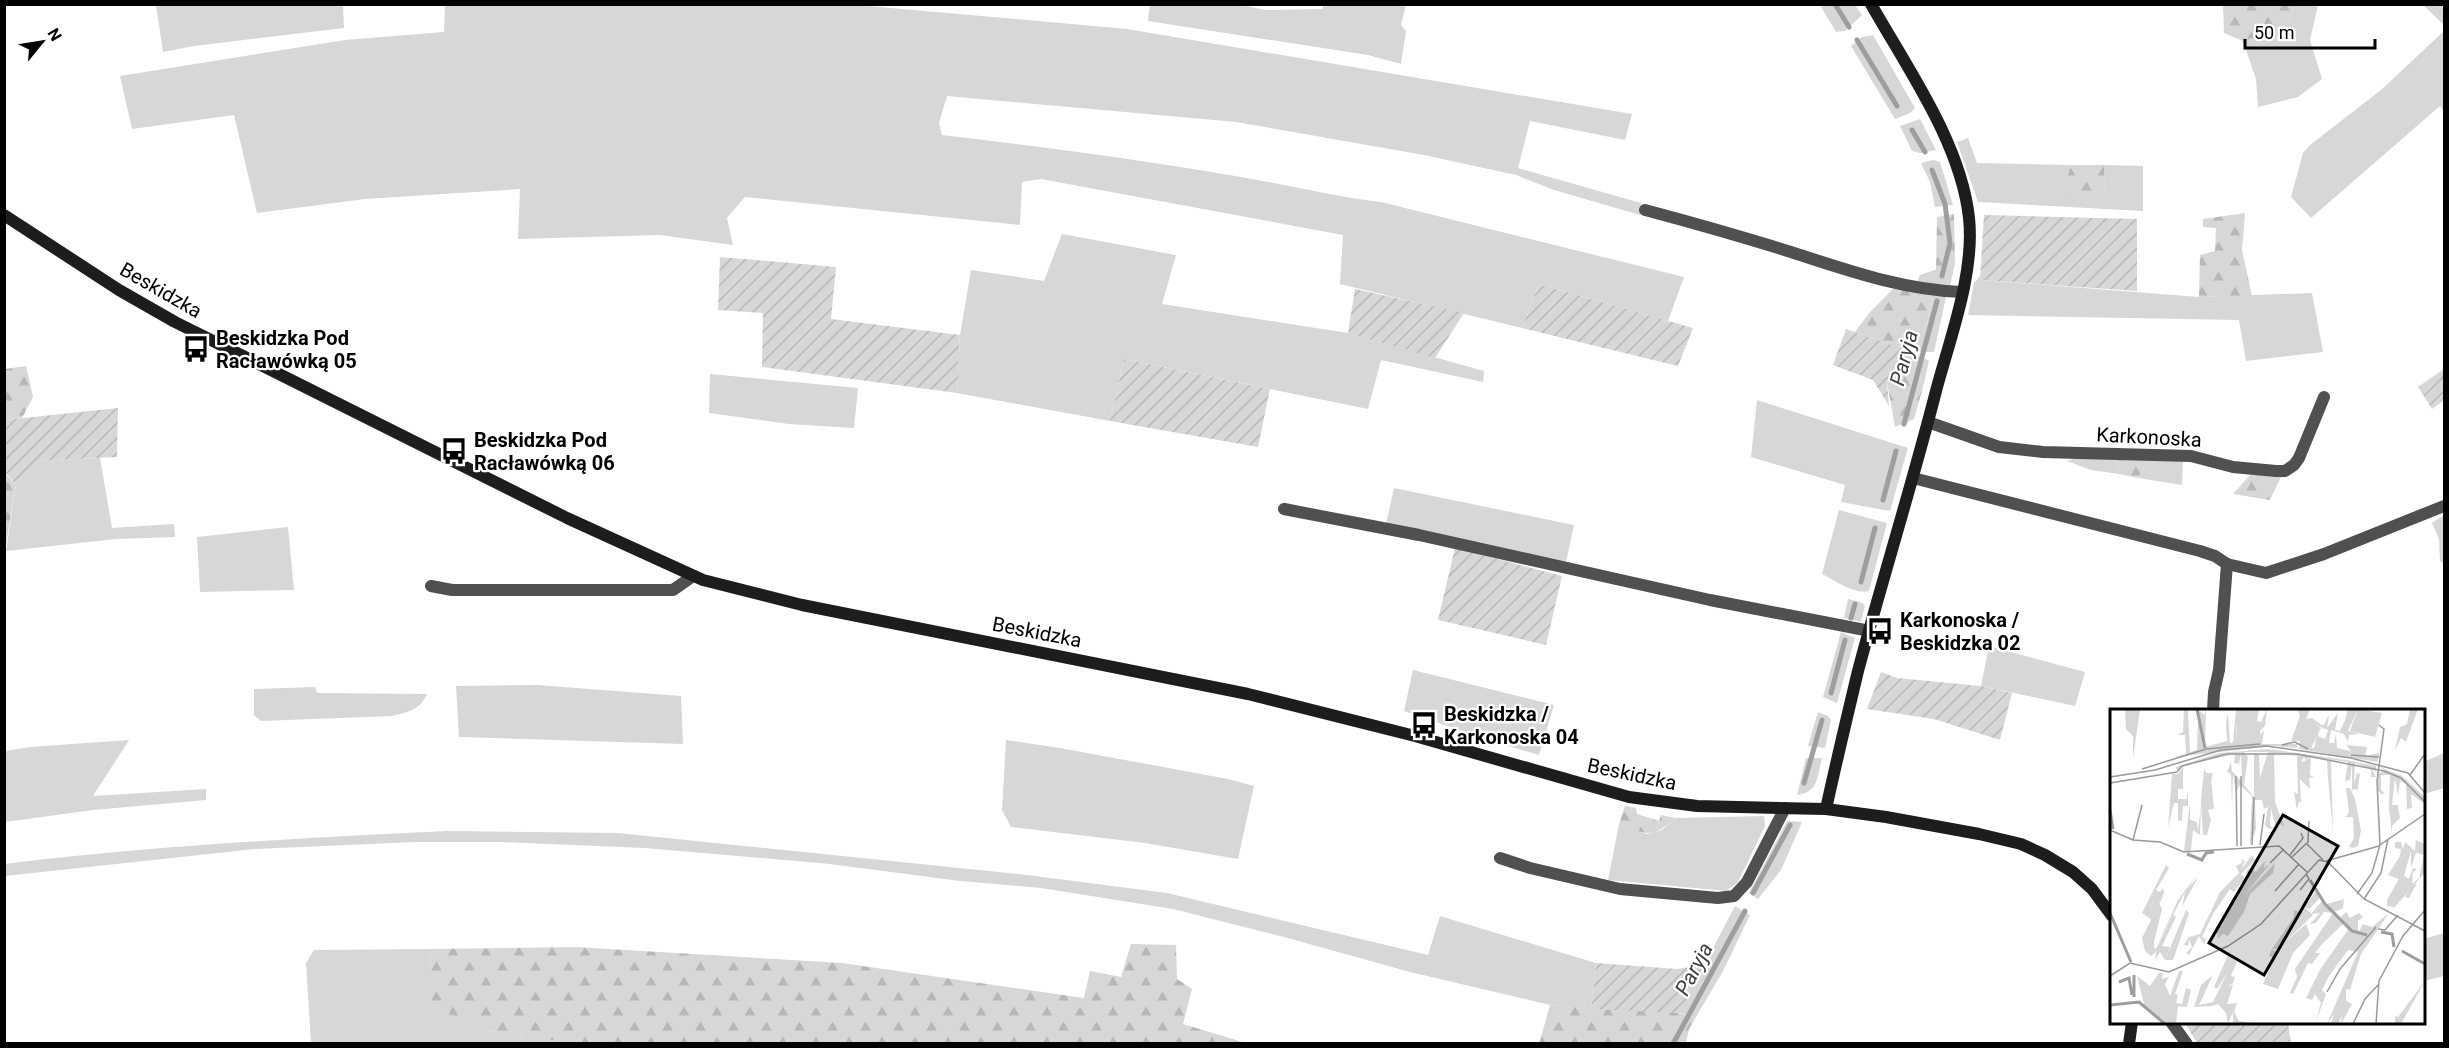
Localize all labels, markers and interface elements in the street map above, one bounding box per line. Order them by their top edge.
north arrow [12,12,72,72]
scale bar [2245,12,2376,50]
text: 50 m [2254,22,2294,43]
text: N [44,25,66,44]
street label: Beskidzka [116,257,206,323]
place label: Beskidzka Pod Racławówką 05 [216,326,357,373]
water label: Paryja [1885,328,1923,388]
bus stop icon: Beskidzka Pod Racławówką 05 [181,334,211,364]
street label: Karkonoska [2096,422,2202,452]
place label: Beskidzka Pod Racławówką 06 [474,428,615,475]
bus stop icon: Beskidzka Pod Racławówką 06 [439,436,469,466]
place label: Karkonoska / Beskidzka 02 [1900,608,2021,655]
street label: Beskidzka [990,612,1084,652]
bus stop icon: Karkonoska / Beskidzka 02 [1865,616,1895,646]
place label: Beskidzka / Karkonoska 04 [1444,702,1579,749]
inset map [2110,709,2425,1024]
bus stop icon: Beskidzka / Karkonoska 04 [1409,710,1439,740]
street label: Beskidzka [1585,753,1679,795]
water label: Paryja [1670,938,1718,1000]

